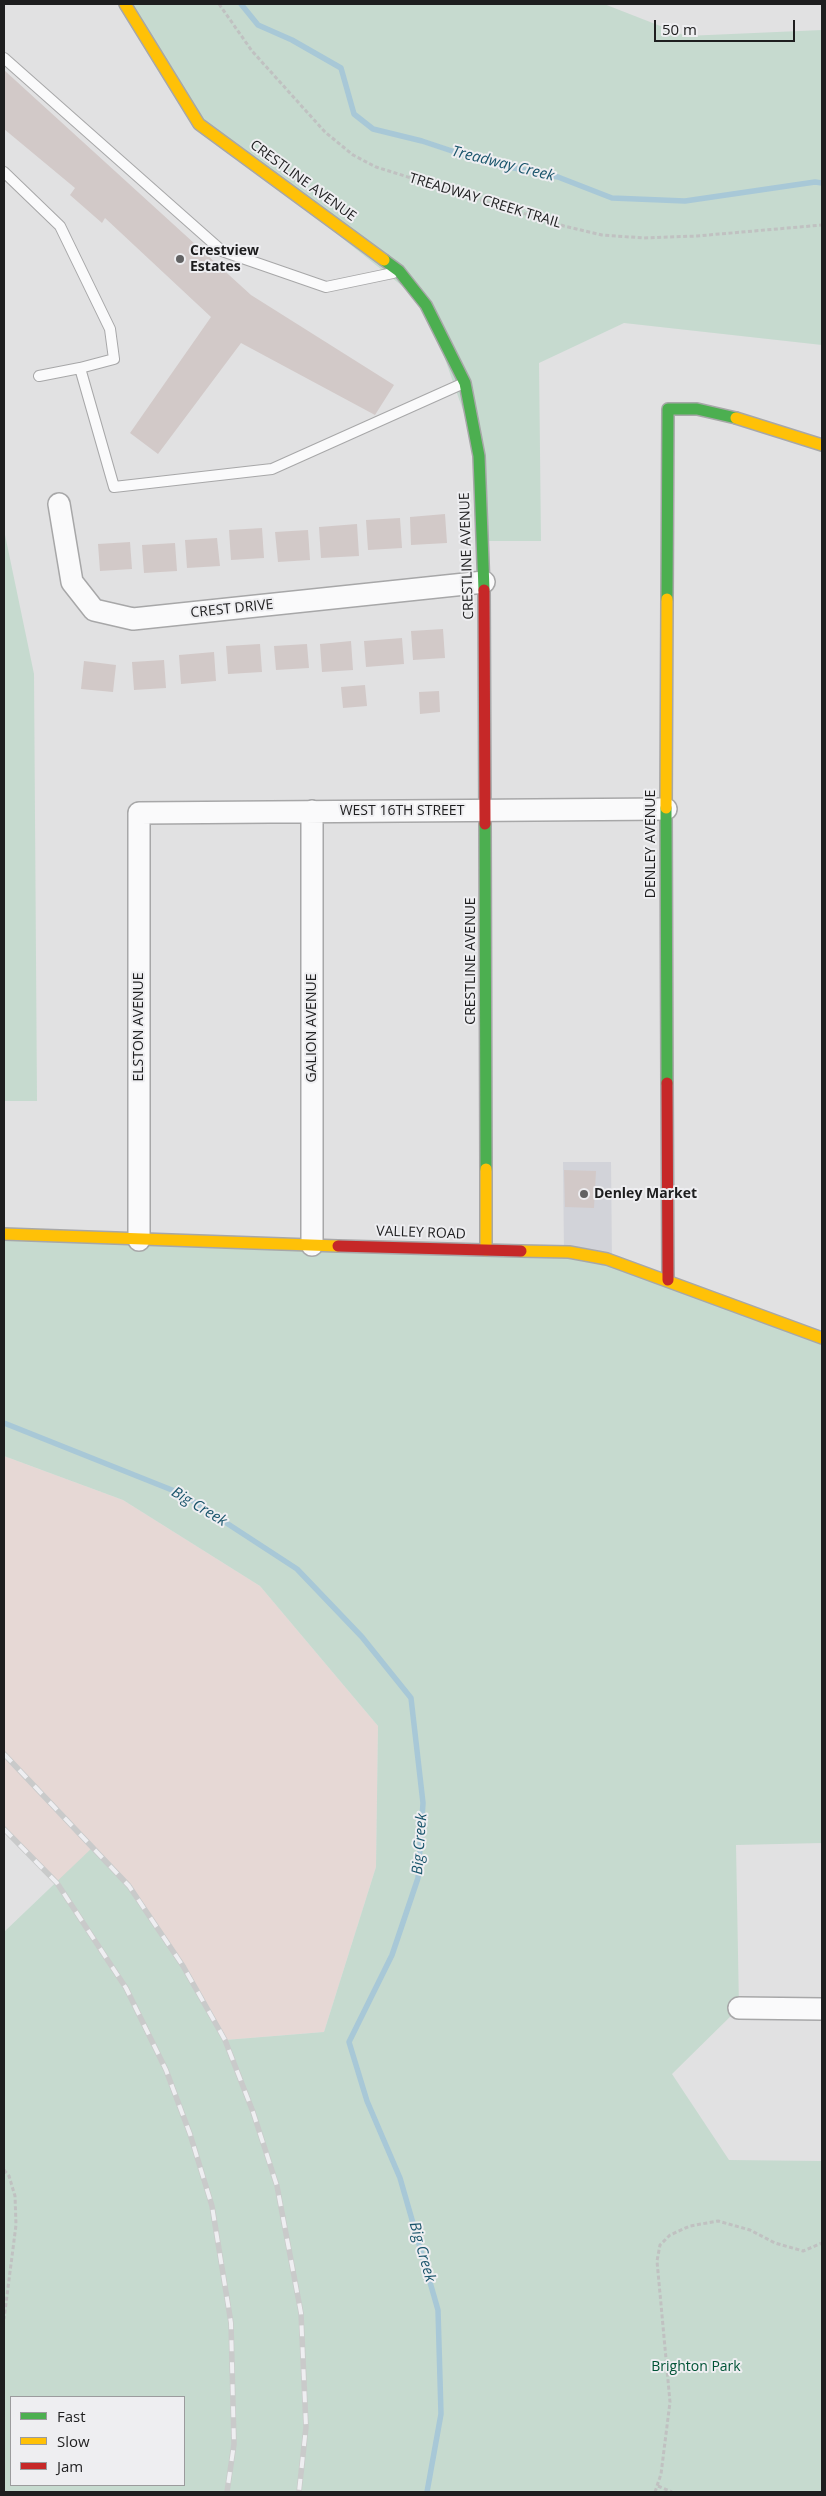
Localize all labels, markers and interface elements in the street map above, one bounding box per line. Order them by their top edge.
scale bar [656,10,797,42]
text: 50 m [662,19,697,39]
street label: CRESTLINE AVENUE [247,137,359,225]
water label: Treadway Creek [450,143,556,185]
street label: TREADWAY CREEK TRAIL [407,170,563,232]
place label: Crestview Estates [190,243,259,276]
marker: Crestview Estates [174,253,186,265]
street label: CRESTLINE AVENUE [456,492,478,620]
street label: CREST DRIVE [190,596,274,622]
street label: DENLEY AVENUE [643,790,659,898]
street label: WEST 16TH STREET [340,803,464,819]
street label: CRESTLINE AVENUE [463,897,479,1025]
street label: ELSTON AVENUE [131,972,147,1082]
street label: GALION AVENUE [304,974,320,1082]
place label: Denley Market [594,1186,697,1202]
marker: Denley Market [578,1188,590,1200]
street label: VALLEY ROAD [376,1223,466,1243]
water label: Big Creek [168,1483,230,1531]
water label: Big Creek [409,1813,431,1875]
water label: Big Creek [405,2220,439,2284]
park label: Brighton Park [651,2359,741,2375]
legend [10,2396,185,2486]
text: Fast [57,2406,86,2426]
text: Slow [57,2431,90,2451]
text: Jam [57,2456,83,2476]

